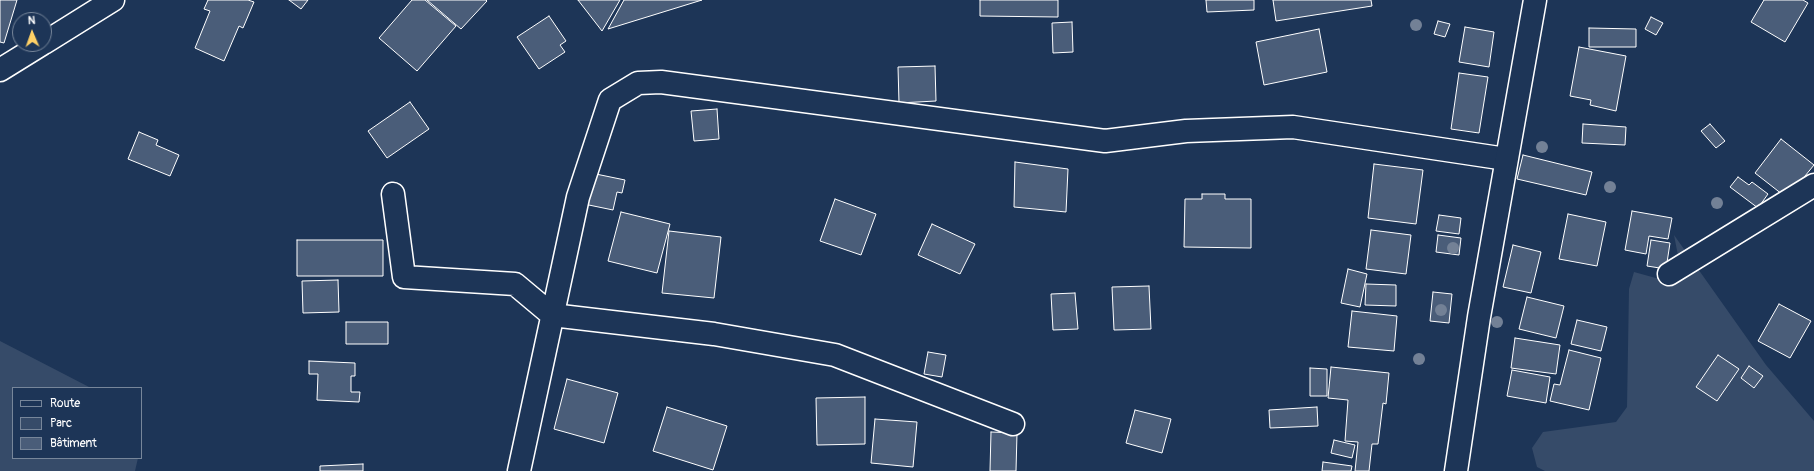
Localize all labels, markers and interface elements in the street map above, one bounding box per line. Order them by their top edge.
north arrow [12,12,52,52]
text: N [28,14,36,27]
legend [12,387,142,459]
text: Route [50,396,80,411]
text: Parc [50,416,72,431]
text: Bâtiment [50,436,97,451]

